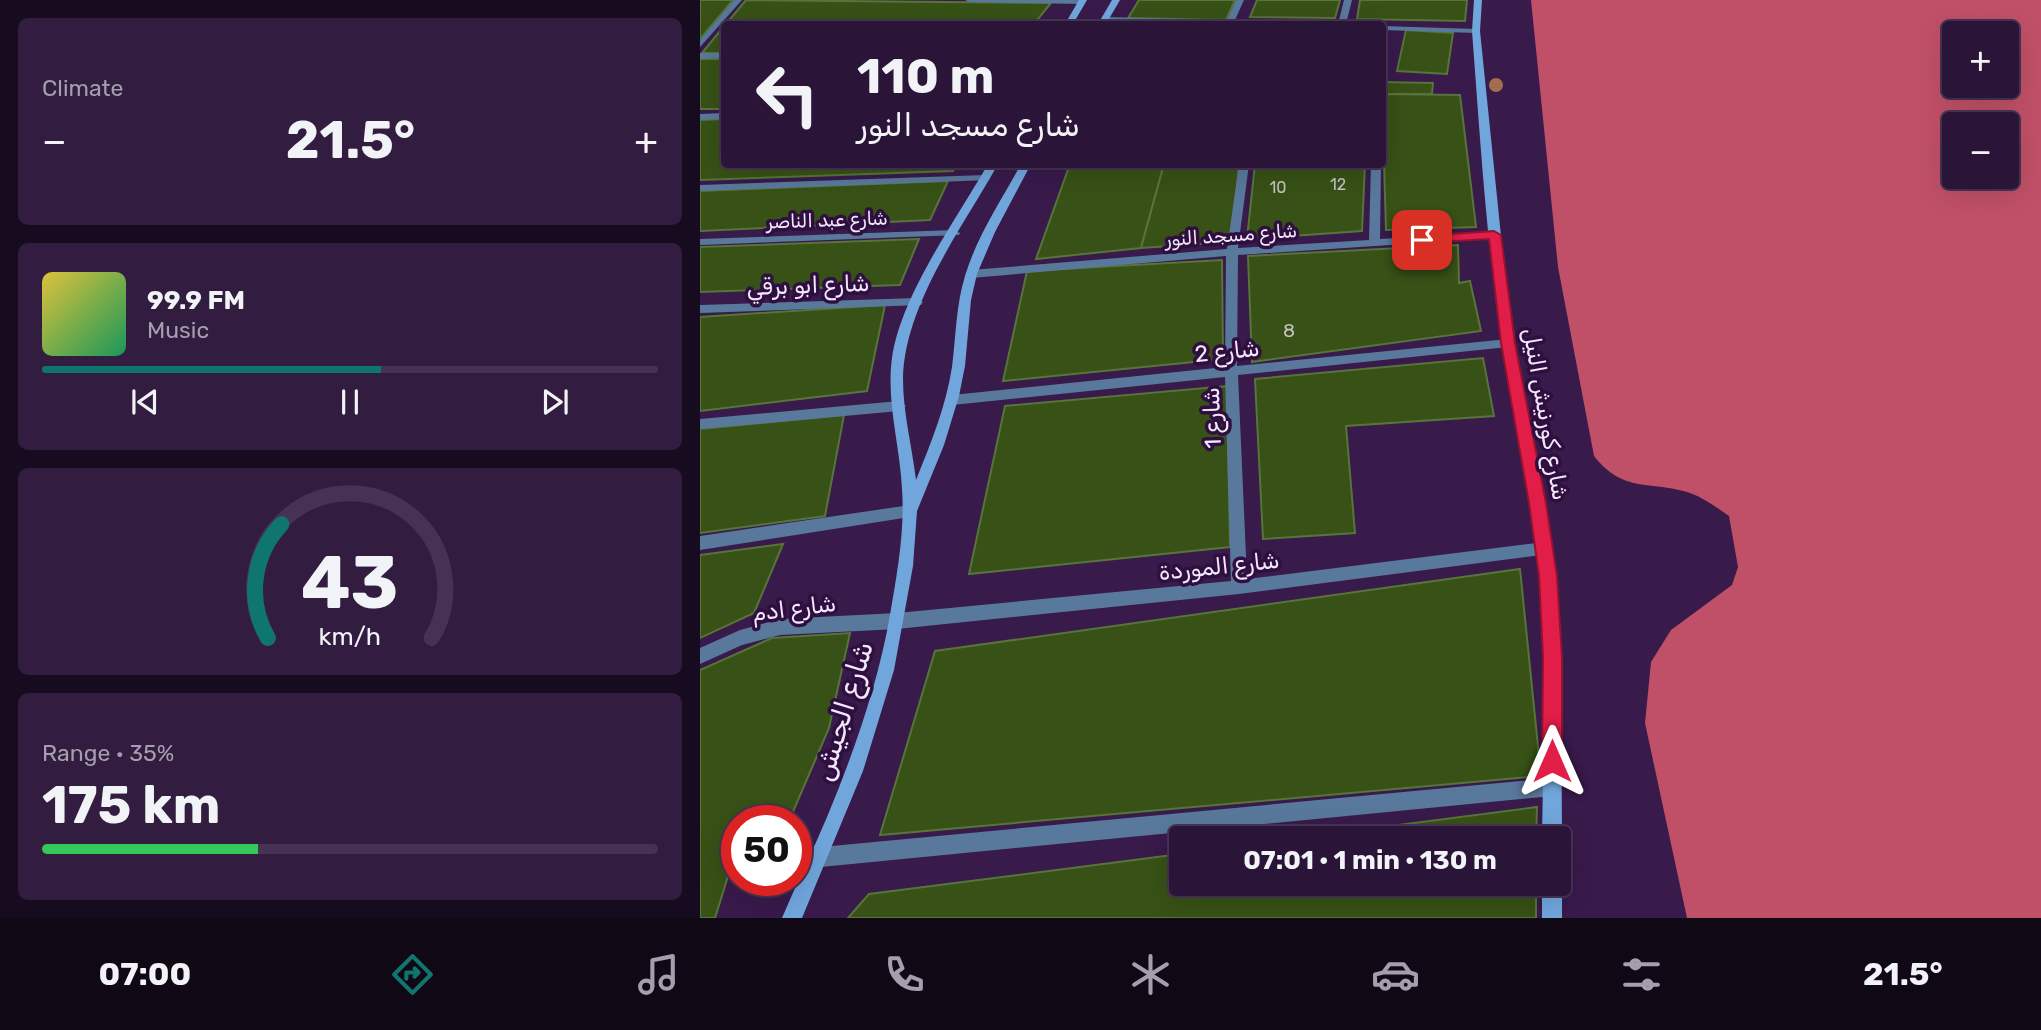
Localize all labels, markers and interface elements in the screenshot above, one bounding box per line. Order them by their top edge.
map controls [1942,21,2019,189]
button: + [1942,21,2019,98]
text: 110 m [857,47,994,105]
icon: left [742,49,833,140]
text: Climate [42,74,123,102]
text: شارع مسجد النور [857,106,1080,144]
text: 21.5° [286,109,415,171]
button: − [1942,112,2019,189]
text: − [42,118,67,164]
text: + [634,118,658,164]
house number: 12 [1330,175,1346,194]
house number: 10 [1269,178,1287,197]
street label: شارع عبد الناصر [765,206,888,236]
pin [1392,210,1452,270]
street label: شارع مسجد النور [1163,219,1298,253]
icon: arrive [1403,221,1441,259]
street label: شارع ابو برقي [746,269,870,304]
text: 99.9 FM [147,285,245,316]
text: Music [147,316,209,344]
house number: 8 [1283,319,1295,342]
street label: شارع كورنيش النيل [1515,326,1575,503]
street label: شارع 2 [1193,334,1261,370]
icon: previous [126,383,164,421]
icon: pause [331,383,369,421]
icon: next [536,383,574,421]
street label: شارع 1 [1197,387,1229,449]
text: 43 [301,540,399,626]
street label: شارع الموردة [1157,546,1281,588]
street label: شارع ادم [750,589,838,629]
text: km/h [319,621,381,650]
street label: شارع الجيش [806,637,883,786]
position arrow [1515,724,1589,798]
text: Range · 35% [42,739,174,767]
text: 175 km [42,774,220,836]
speed limit sign: 50 [721,805,812,896]
text: 07:01 · 1 min · 130 m [1243,845,1497,876]
icon: directions [388,950,437,999]
icon: music [634,950,683,999]
icon: phone [880,950,929,999]
icon: climate [1126,950,1175,999]
icon: car [1371,950,1420,999]
icon: filters [1617,950,1666,999]
text: 07:00 [98,955,191,993]
text: 21.5° [1863,955,1943,993]

